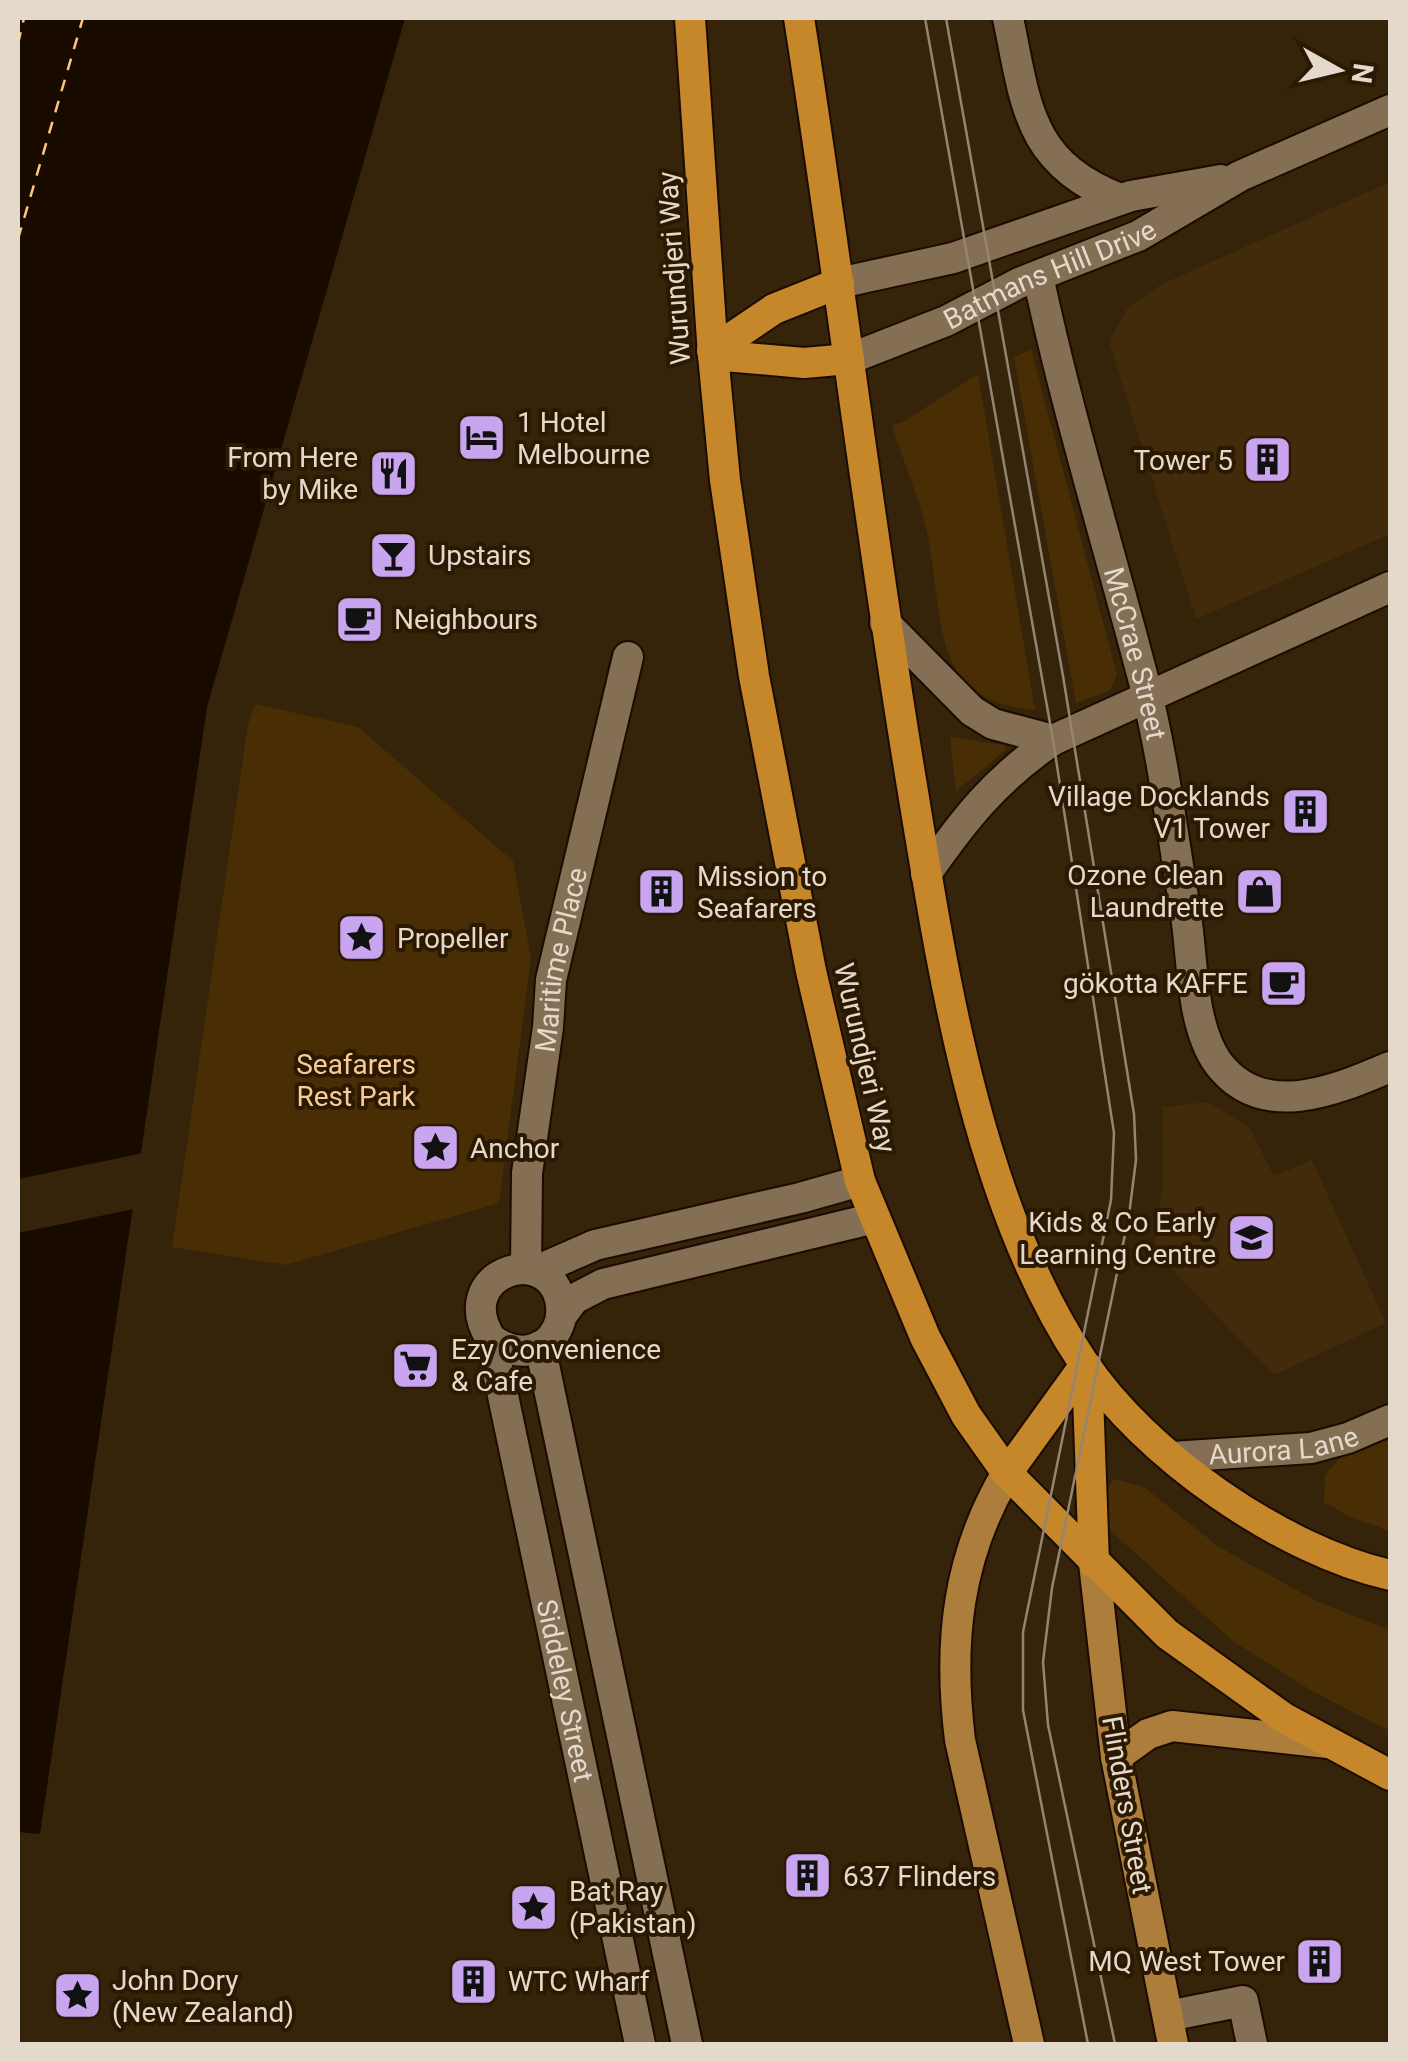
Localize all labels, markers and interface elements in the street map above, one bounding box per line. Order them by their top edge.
north arrow [1288,20,1388,120]
text: N [1345,61,1380,85]
street label: Wurundjeri Way [651,170,697,366]
street label: Batmans Hill Drive [938,213,1162,336]
place label: 1 Hotel Melbourne [517,406,650,471]
hotel icon: 1 Hotel Melbourne [456,412,508,464]
building icon: Tower 5 [1242,434,1294,486]
place label: From Here by Mike [227,441,358,506]
place label: Tower 5 [1134,444,1233,477]
restaurant icon: From Here by Mike [367,447,419,499]
bar icon: Upstairs [367,529,419,581]
place label: Upstairs [428,539,531,572]
street label: McCrae Street [1097,563,1173,743]
cafe icon: Neighbours [333,593,385,645]
place label: Neighbours [394,603,538,636]
place label: Village Docklands V1 Tower [1048,780,1271,845]
building icon: Village Docklands V1 Tower [1279,786,1331,838]
place label: Ozone Clean Laundrette [1067,859,1224,924]
place label: Mission to Seafarers [697,860,827,925]
street label: Maritime Place [528,864,594,1054]
shop icon: Ozone Clean Laundrette [1233,865,1285,917]
building icon: Mission to Seafarers [636,866,688,918]
place icon: Propeller [336,912,388,964]
place label: Propeller [397,922,509,955]
cafe icon: gökotta KAFFE [1257,957,1309,1009]
street label: Wurundjeri Way [827,960,903,1156]
place label: gökotta KAFFE [1063,967,1248,1000]
park label: Seafarers Rest Park [296,1048,416,1113]
place icon: Anchor [409,1122,461,1174]
place label: Anchor [470,1132,560,1165]
place label: Kids & Co Early Learning Centre [1019,1206,1216,1271]
school or university icon: Kids & Co Early Learning Centre [1225,1212,1277,1264]
place label: Ezy Convenience & Cafe [451,1333,661,1398]
supermarket icon: Ezy Convenience & Cafe [390,1339,442,1391]
street label: Aurora Lane [1208,1419,1363,1471]
street label: Siddeley Street [530,1596,601,1785]
street label: Flinders Street [1095,1714,1159,1896]
building icon: 637 Flinders [782,1850,834,1902]
place label: 637 Flinders [843,1860,996,1893]
place label: Bat Ray (Pakistan) [569,1875,696,1940]
place icon: Bat Ray (Pakistan) [508,1881,560,1933]
building icon: MQ West Tower [1294,1935,1346,1987]
place label: MQ West Tower [1088,1945,1286,1978]
building icon: WTC Wharf [447,1955,499,2007]
place label: John Dory (New Zealand) [112,1964,294,2029]
place label: WTC Wharf [508,1965,650,1998]
place icon: John Dory (New Zealand) [51,1970,103,2022]

